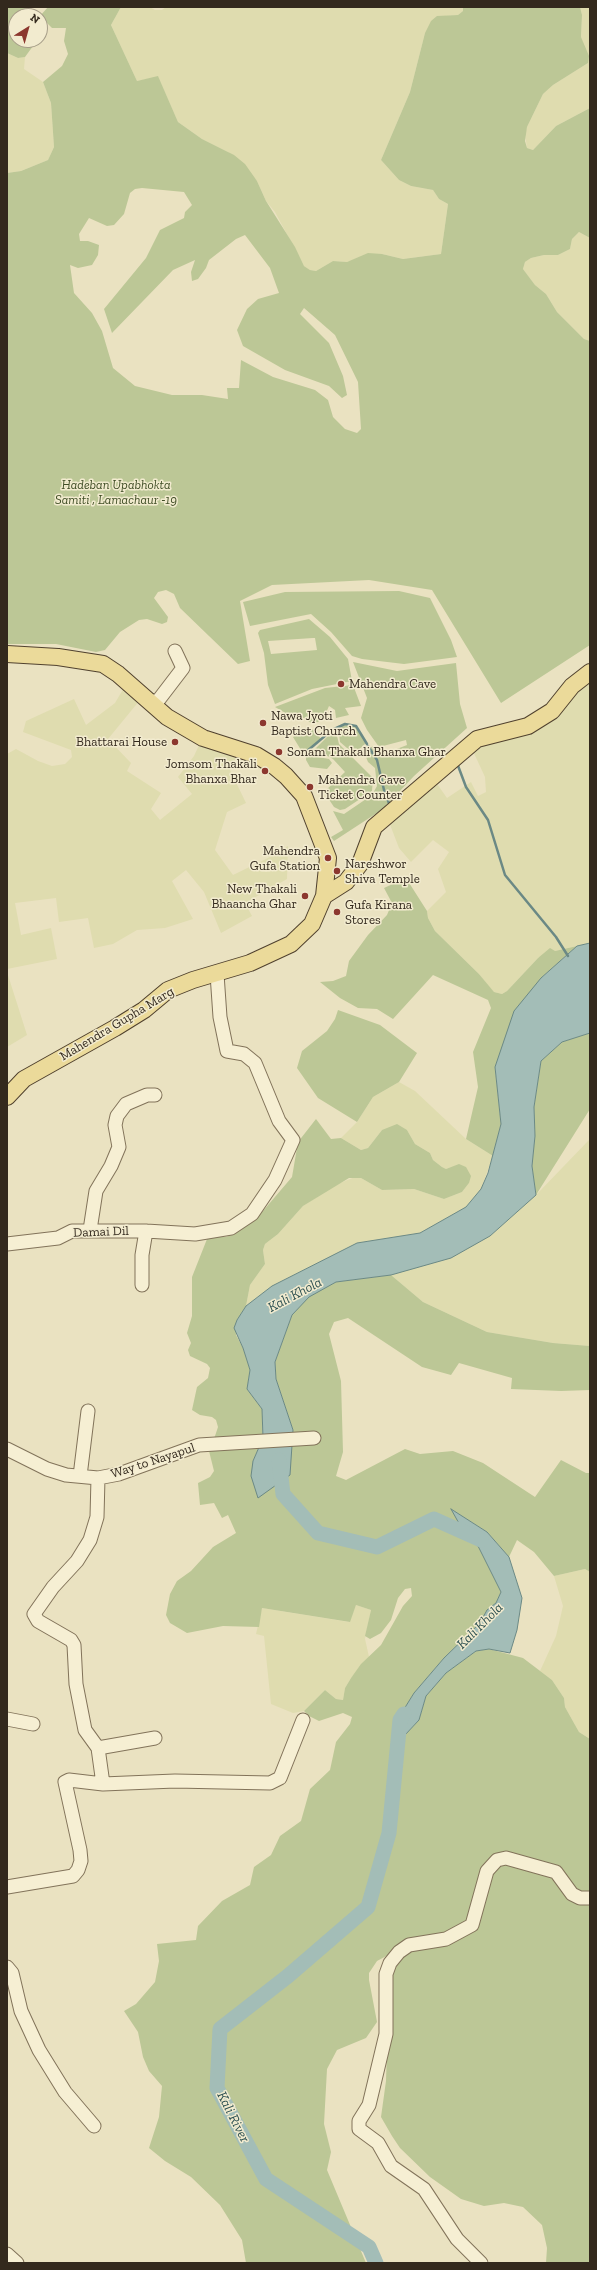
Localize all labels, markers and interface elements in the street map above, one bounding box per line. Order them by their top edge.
north arrow [8,8,48,48]
text: N [28,11,42,27]
park label: Hadeban Upabhokta Samiti , Lamachaur -19 [55,477,177,508]
place label: Mahendra Cave [349,676,436,692]
marker: Mahendra Cave [336,679,346,689]
place label: Nawa Jyoti Baptist Church [271,708,356,739]
marker: Nawa Jyoti Baptist Church [258,718,268,728]
place label: Bhattarai House [76,734,167,750]
marker: Bhattarai House [170,737,180,747]
place label: Sonam Thakali Bhanxa Ghar [287,744,446,760]
marker: Sonam Thakali Bhanxa Ghar [274,747,284,757]
place label: Jomsom Thakali Bhanxa Bhar [165,756,257,787]
marker: Jomsom Thakali Bhanxa Bhar [260,766,270,776]
place label: Mahendra Cave Ticket Counter [318,772,405,803]
marker: Mahendra Cave Ticket Counter [305,782,315,792]
place label: Mahendra Gufa Station [250,843,320,874]
marker: Mahendra Gufa Station [323,853,333,863]
place label: Nareshwor Shiva Temple [345,856,420,887]
marker: Nareshwor Shiva Temple [332,866,342,876]
place label: New Thakali Bhaancha Ghar [211,881,297,912]
marker: New Thakali Bhaancha Ghar [300,891,310,901]
place label: Gufa Kirana Stores [345,897,412,928]
marker: Gufa Kirana Stores [332,907,342,917]
street label: Mahendra Gupha Marg [57,984,177,1064]
street label: Damai Dil [73,1223,129,1241]
water label: Kali Khola [265,1274,325,1316]
street label: Way to Nayapul [109,1440,197,1482]
water label: Kali Khola [453,1599,507,1653]
water label: Kali River [213,2089,253,2145]

